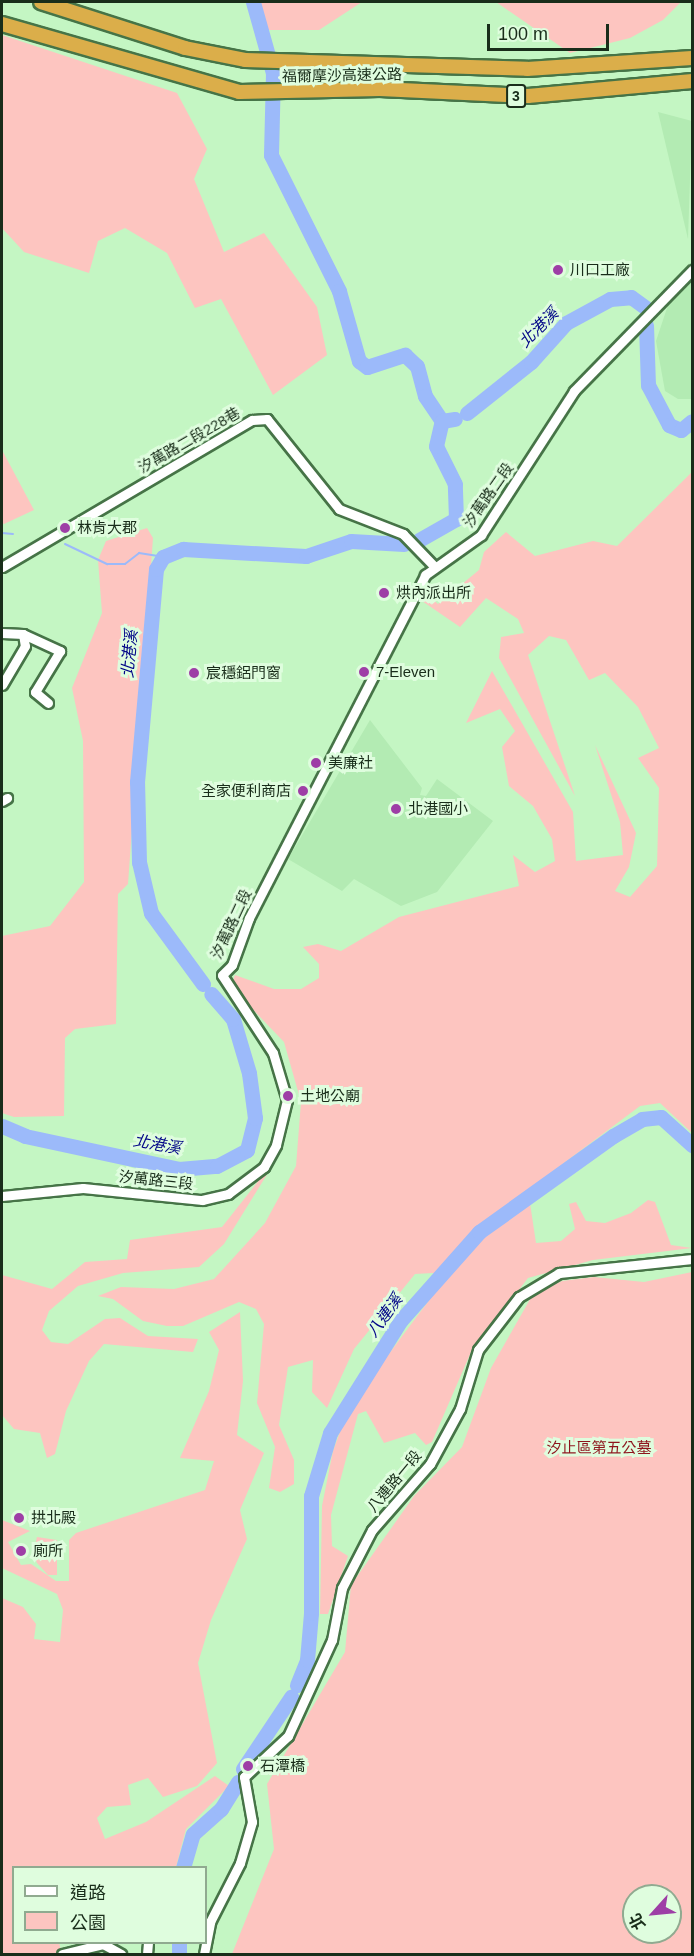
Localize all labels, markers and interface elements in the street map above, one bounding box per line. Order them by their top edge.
scale bar [490,12,612,50]
text: 100 m [498,24,548,44]
street label: 福爾摩沙高速公路 [282,65,402,85]
road number: 3 [506,85,526,107]
place label: 川口工廠 [570,261,630,279]
marker: 川口工廠 [551,263,565,277]
water label: 北港溪 [515,304,563,352]
street label: 汐萬路二段228巷 [135,403,243,477]
street label: 汐萬路二段 [459,459,517,531]
place label: 林肯大郡 [77,519,137,537]
marker: 林肯大郡 [58,521,72,535]
place label: 烘內派出所 [396,584,471,602]
marker: 烘內派出所 [377,586,391,600]
water label: 北港溪 [118,629,142,679]
place label: 7-Eleven [376,663,435,681]
place label: 宸穩鋁門窗 [206,664,281,682]
marker: 7-Eleven [357,665,371,679]
marker: 宸穩鋁門窗 [187,666,201,680]
place label: 美廉社 [328,754,373,772]
marker: 美廉社 [309,756,323,770]
place label: 全家便利商店 [201,782,291,800]
marker: 全家便利商店 [296,784,310,798]
place label: 北港國小 [408,800,468,818]
marker: 北港國小 [389,802,403,816]
street label: 汐萬路二段 [207,886,255,962]
place label: 土地公廟 [300,1087,360,1105]
marker: 土地公廟 [281,1089,295,1103]
water label: 北港溪 [132,1131,182,1159]
street label: 汐萬路三段 [118,1167,194,1193]
water label: 八連溪 [363,1291,407,1341]
park label: 汐止區第五公墓 [547,1439,651,1457]
street label: 八連路一段 [363,1446,425,1516]
place label: 拱北殿 [31,1509,76,1527]
marker: 拱北殿 [12,1511,26,1525]
place label: 廁所 [33,1542,63,1560]
marker: 廁所 [14,1544,28,1558]
place label: 石潭橋 [260,1757,305,1775]
marker: 石潭橋 [241,1759,255,1773]
legend [12,1866,207,1944]
text: 道路 [70,1883,106,1903]
north arrow [622,1884,682,1944]
text: 北 [626,1911,649,1932]
text: 公園 [70,1913,106,1933]

